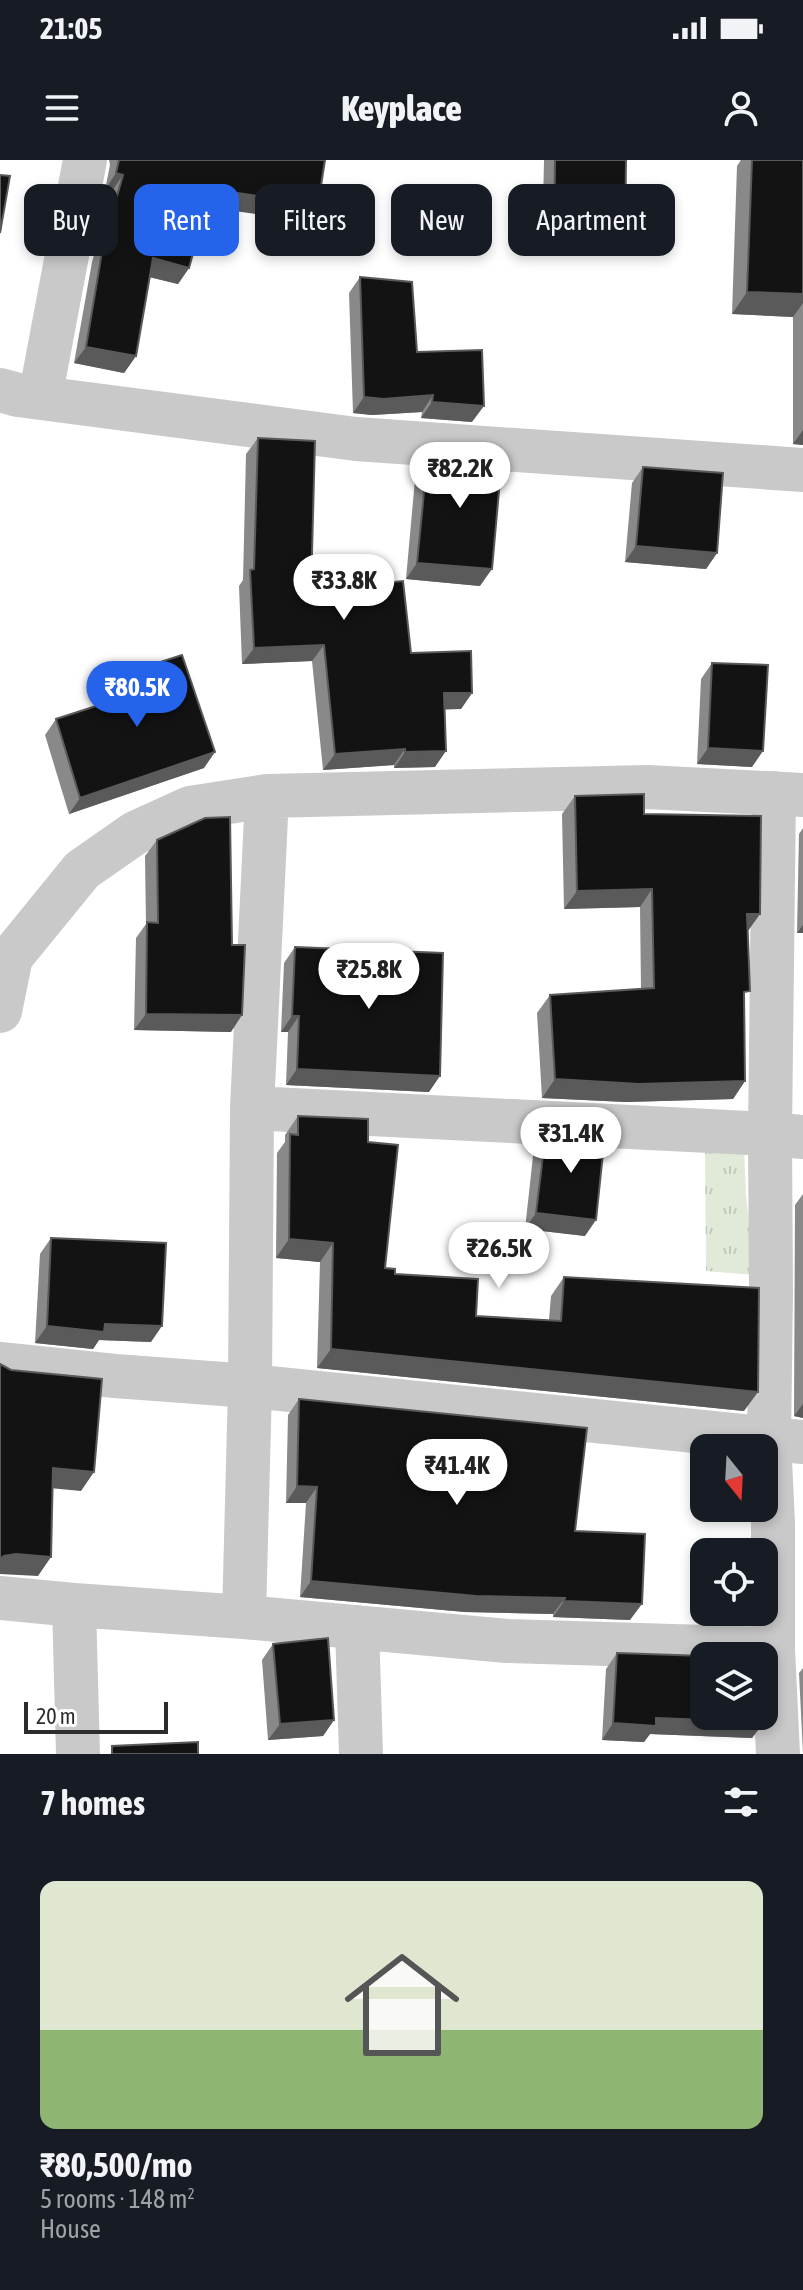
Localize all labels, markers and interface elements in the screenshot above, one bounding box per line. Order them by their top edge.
text: 21:05 [40,11,102,45]
icon: menu [40,86,84,130]
icon: person [719,86,763,130]
text: Keyplace [341,87,462,129]
chip: Buy [24,184,118,256]
chip: Rent [134,184,239,256]
chip: Filters [255,184,375,256]
chip: New [391,184,492,256]
chip: Apartment [508,184,675,256]
pin: ₹82.2K [395,442,525,510]
text: ₹82.2K [427,453,493,483]
pin: ₹33.8K [279,554,409,622]
text: ₹33.8K [311,565,377,595]
pin: ₹80.5K [72,661,202,729]
text: ₹80.5K [104,672,170,702]
pin: ₹25.8K [304,943,434,1011]
text: ₹25.8K [336,954,402,984]
pin: ₹31.4K [506,1107,636,1175]
text: ₹31.4K [538,1118,604,1148]
pin: ₹26.5K [434,1222,564,1290]
text: ₹26.5K [466,1233,532,1263]
north arrow [690,1434,778,1522]
map controls [690,1434,778,1730]
pin: ₹41.4K [392,1439,522,1507]
text: ₹41.4K [424,1450,490,1480]
button: locate [690,1538,778,1626]
button: layers [690,1642,778,1730]
scale bar [24,1698,168,1734]
text: 20 m [36,1703,76,1729]
icon: filters [719,1780,763,1824]
text: 7 homes [40,1783,145,1822]
icon: home [330,1933,474,2077]
text: ₹80,500/mo [40,2145,193,2184]
text: 5 rooms · 148 m² [40,2184,195,2214]
text: House [40,2214,101,2244]

